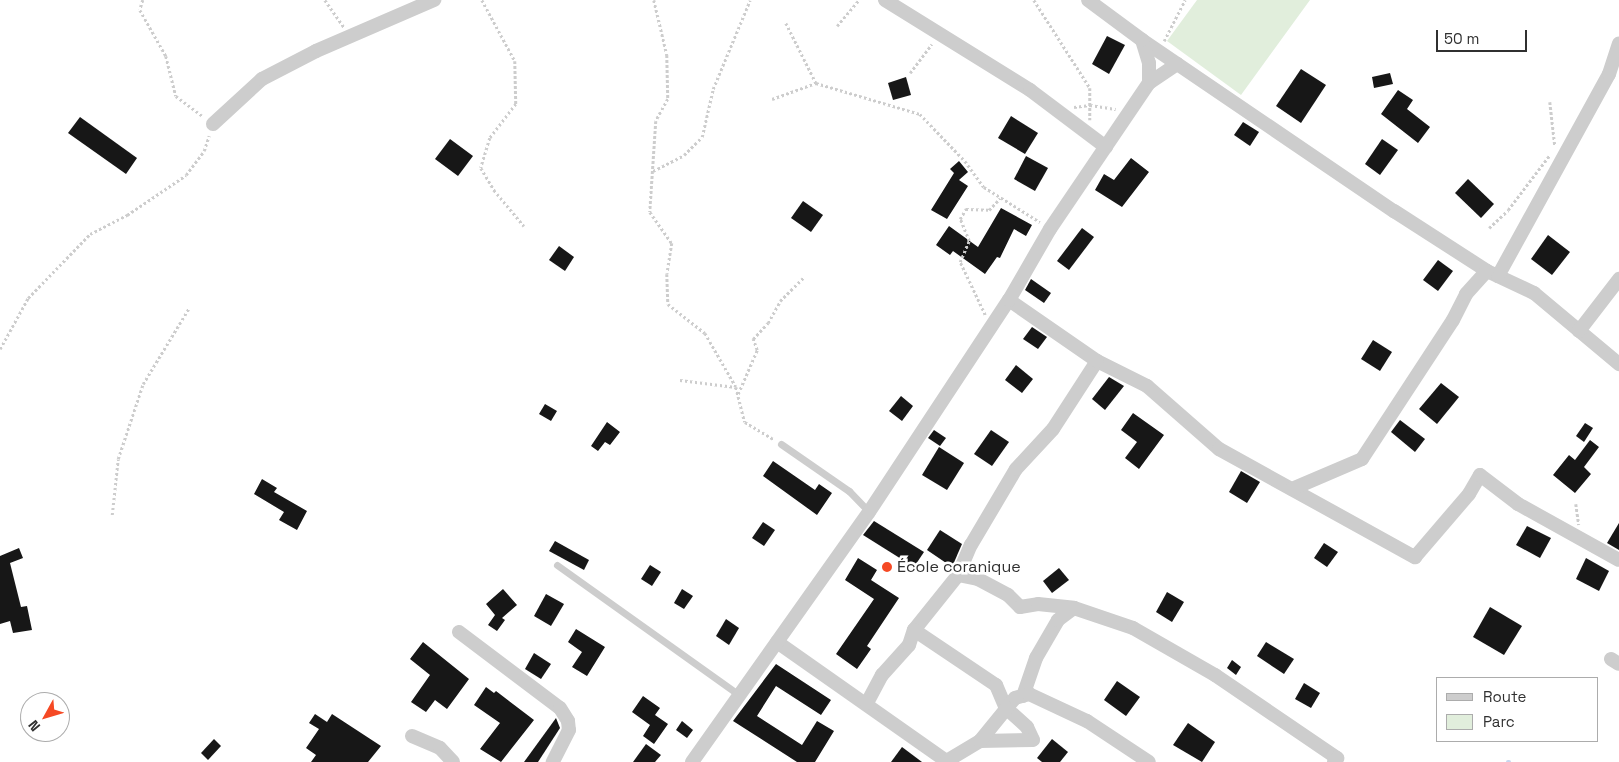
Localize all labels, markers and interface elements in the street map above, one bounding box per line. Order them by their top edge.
scale bar [1439,20,1530,52]
text: 50 m [1444,29,1479,48]
place label: École coranique [897,557,1021,577]
marker: École coranique [881,561,893,573]
legend [1436,677,1599,742]
text: Route [1483,687,1526,706]
north arrow [20,692,70,742]
text: Parc [1483,712,1515,731]
text: N [24,717,44,735]

